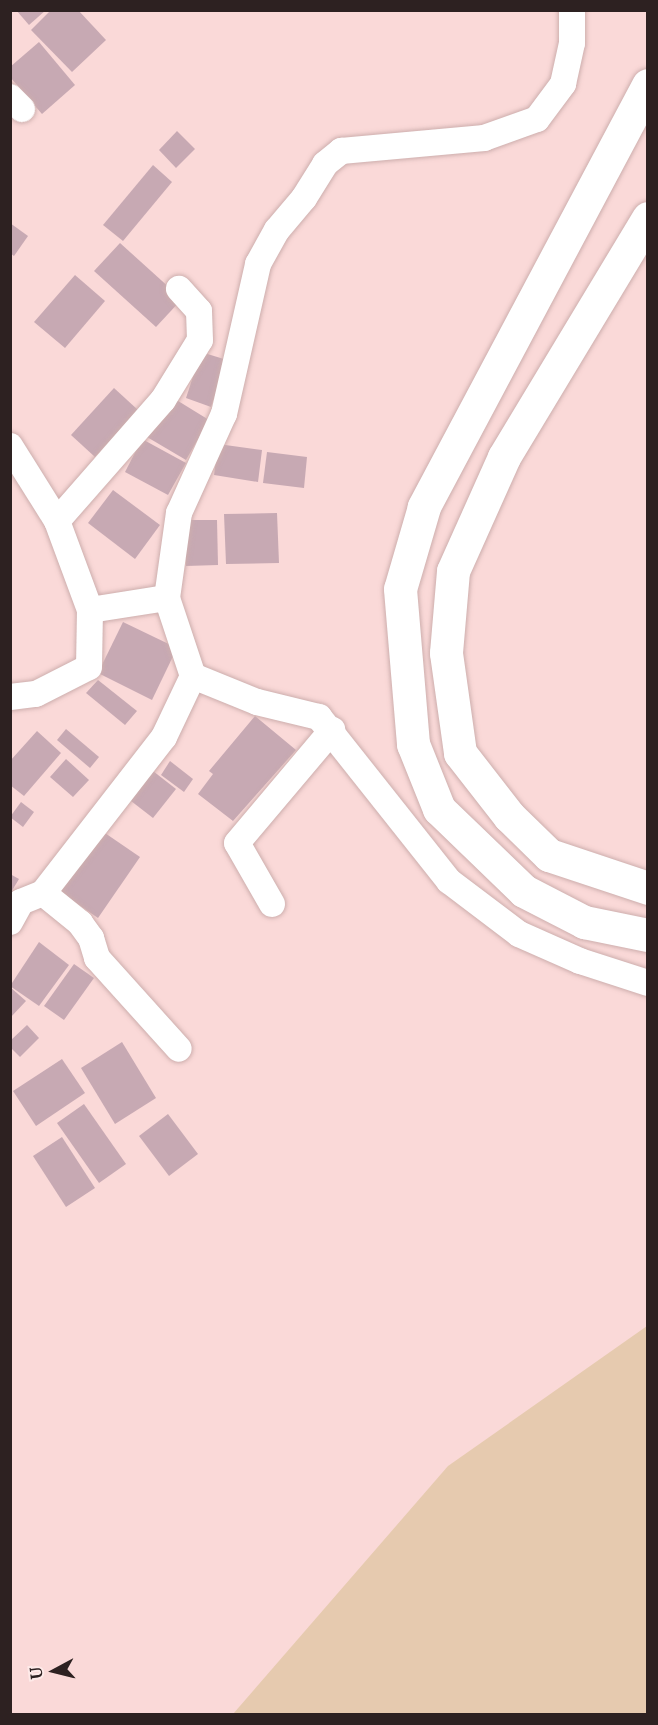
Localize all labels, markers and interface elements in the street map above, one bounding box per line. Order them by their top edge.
north arrow [24,1641,84,1701]
text: U [25,1666,47,1680]

